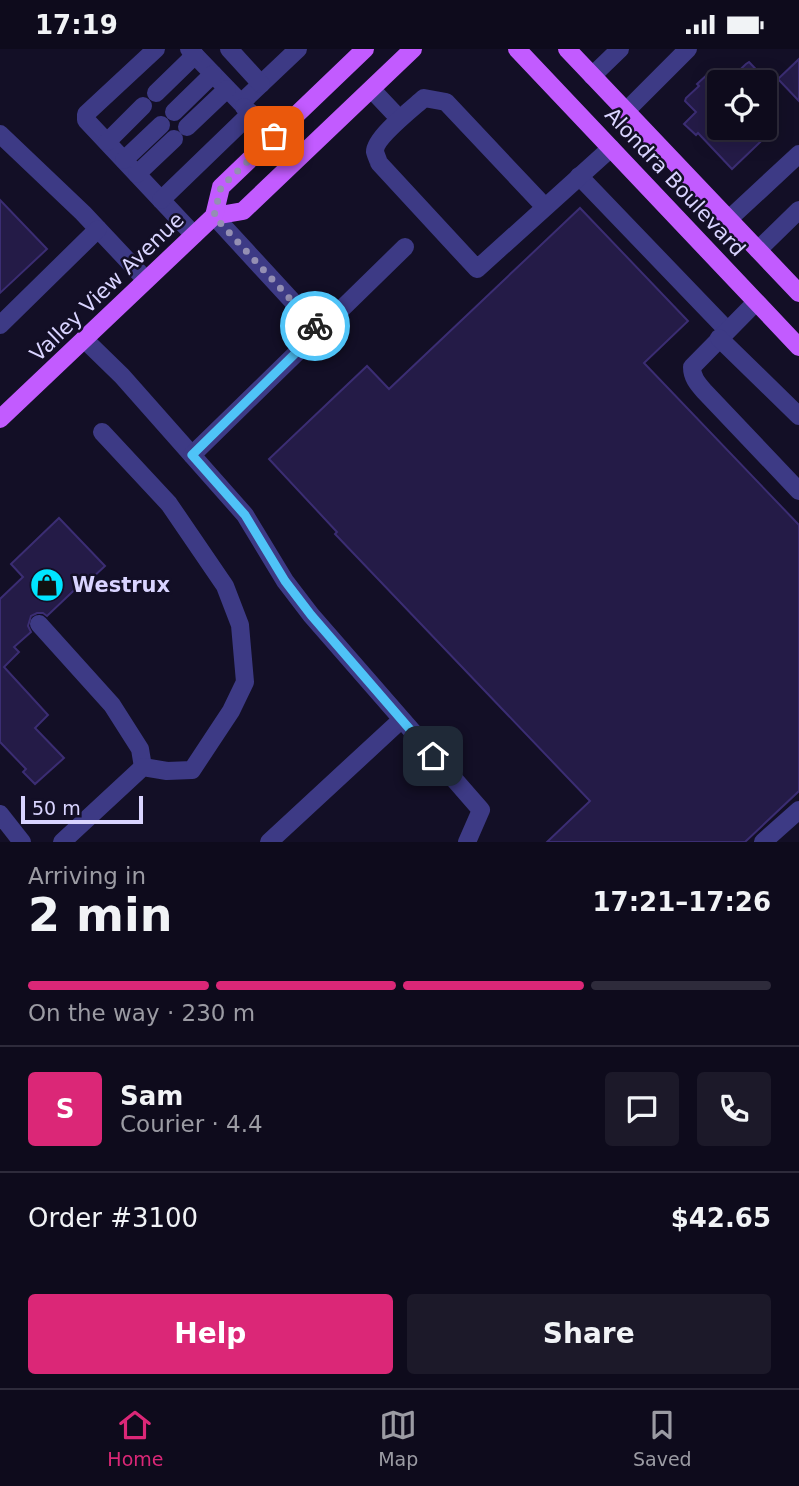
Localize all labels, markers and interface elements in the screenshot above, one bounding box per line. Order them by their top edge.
text: 17:19 [35,10,118,40]
map controls [707,70,777,140]
button: locate [707,70,777,140]
street label: Alondra Boulevard [600,103,750,261]
pin [244,106,304,166]
icon: bag [255,117,293,155]
street label: Valley View Avenue [25,208,189,366]
courier [280,291,350,361]
icon: bike [296,307,334,345]
shop icon: Westrux [28,566,66,604]
place label: Westrux [72,573,171,597]
pin [403,726,463,786]
icon: home [414,737,452,775]
scale bar [21,793,144,825]
text: 50 m [32,797,81,819]
text: Arriving in [28,863,146,889]
text: 17:21–17:26 [592,887,771,917]
text: 2 min [28,888,172,942]
text: On the way · 230 m [28,1000,255,1026]
button: chat [605,1072,679,1146]
button: phone [697,1072,771,1146]
text: Sam [120,1081,183,1111]
text: S [56,1094,74,1124]
text: Courier · 4.4 [120,1111,263,1137]
text: Order #3100 [28,1203,198,1233]
text: $42.65 [671,1203,771,1233]
button: Help [28,1294,393,1374]
button: Share [407,1294,771,1374]
tab: Home [107,1406,163,1470]
tab: Map [378,1406,418,1470]
tab: Saved [633,1406,692,1470]

